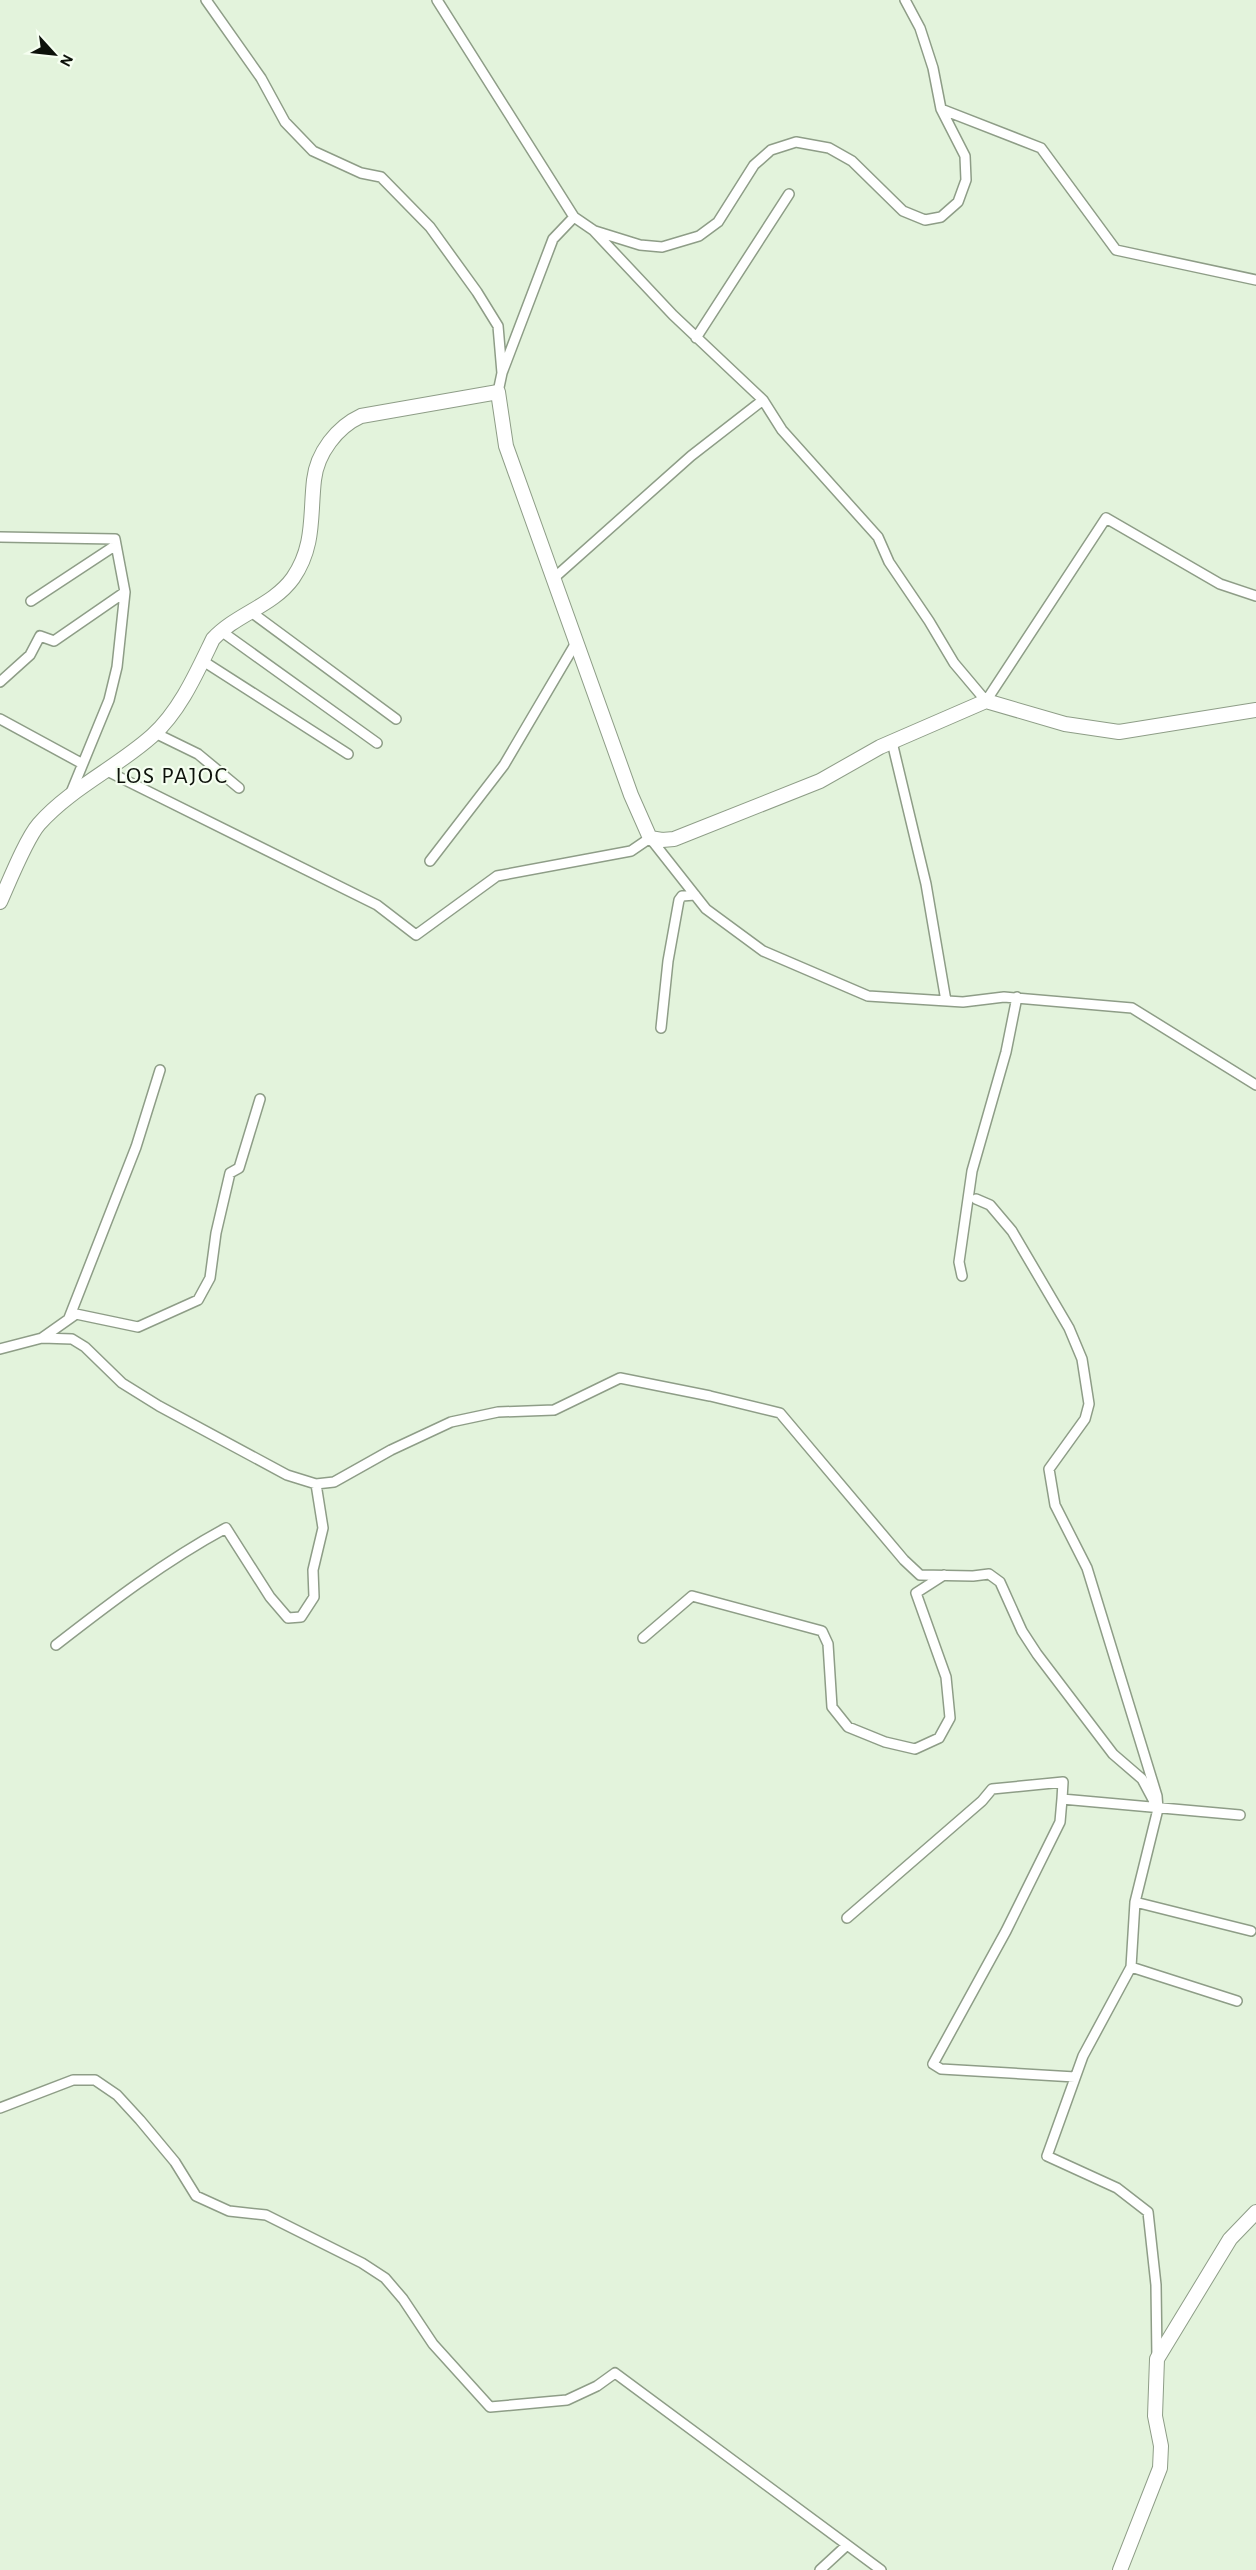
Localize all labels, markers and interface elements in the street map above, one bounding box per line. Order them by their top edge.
north arrow [24,24,84,84]
text: N [57,52,76,69]
district label: LOS PAJOC [115,764,229,788]

